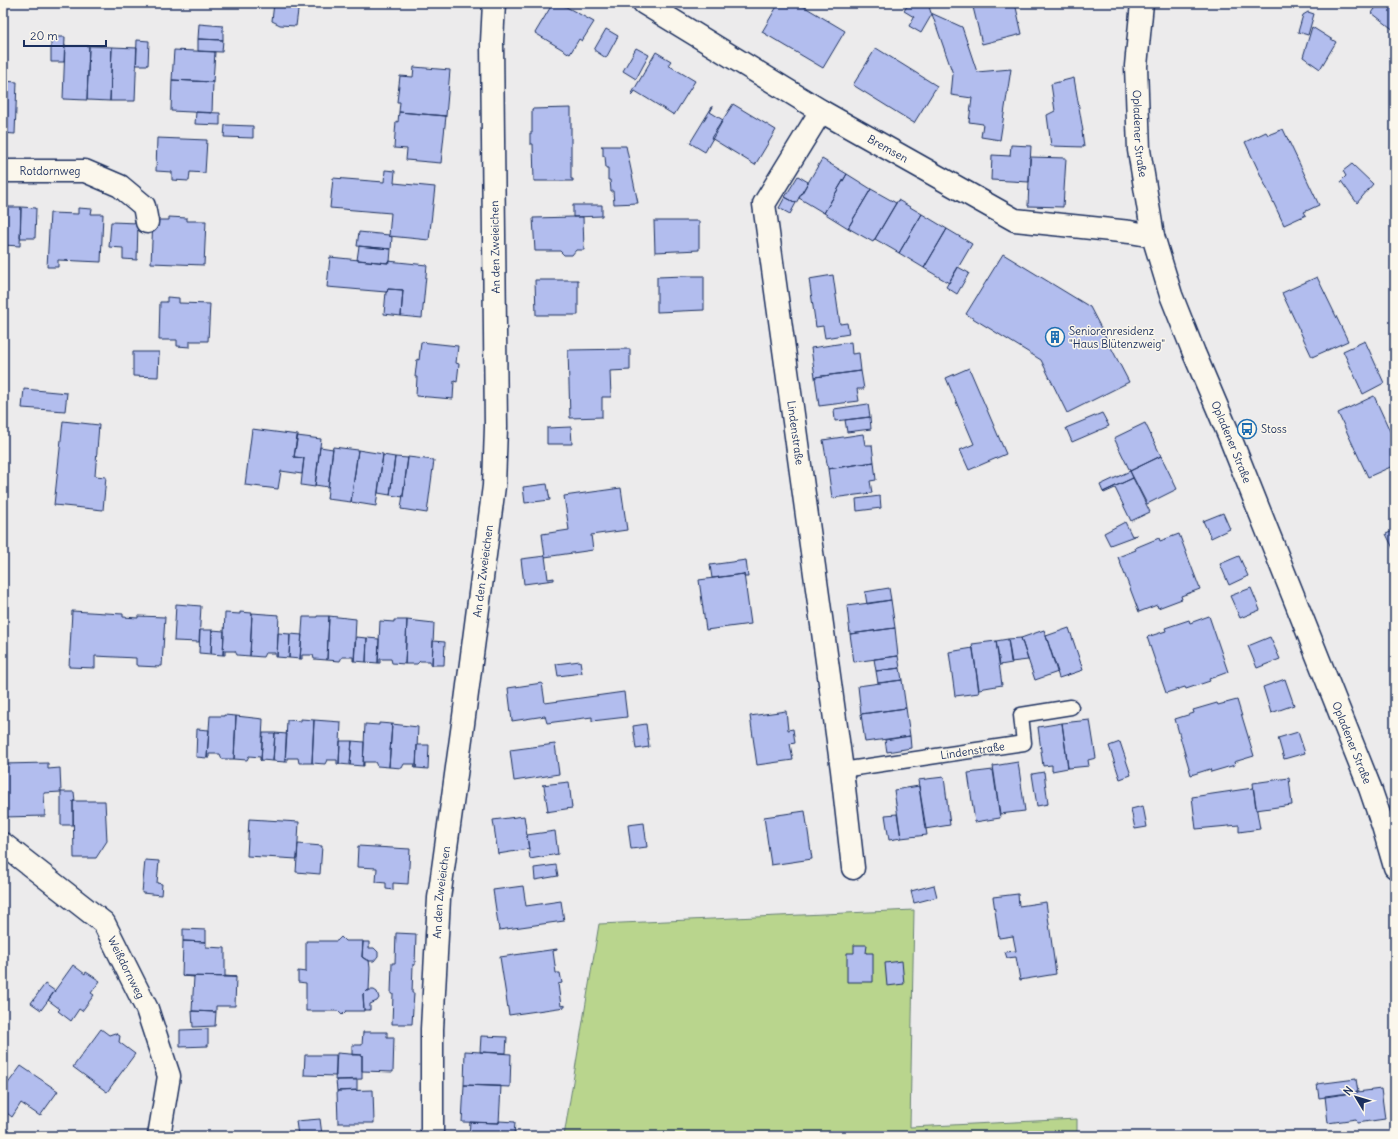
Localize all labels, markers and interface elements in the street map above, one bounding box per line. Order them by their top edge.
scale bar [24,22,106,48]
text: 20 m [30,28,58,43]
street label: Opladener Straße [1130,90,1150,178]
street label: Bremsen [865,132,911,166]
street label: Rotdornweg [20,164,80,178]
street label: An den Zweieichen [487,200,503,294]
place label: Seniorenresidenz "Haus Blütenzweig" [1069,324,1165,351]
building icon: Seniorenresidenz "Haus Blütenzweig" [1044,326,1066,348]
street label: Opladener Straße [1208,399,1254,485]
street label: Lindenstraße [784,400,807,466]
bus stop icon: Stoss [1236,418,1258,440]
place label: Stoss [1261,422,1287,436]
street label: An den Zweieichen [470,524,496,618]
street label: Opladener Straße [1329,699,1375,786]
street label: Lindenstraße [939,739,1006,762]
street label: An den Zweieichen [430,845,453,939]
street label: Weißdornweg [105,934,148,1001]
north arrow [1336,1077,1376,1117]
text: N [1340,1084,1356,1098]

